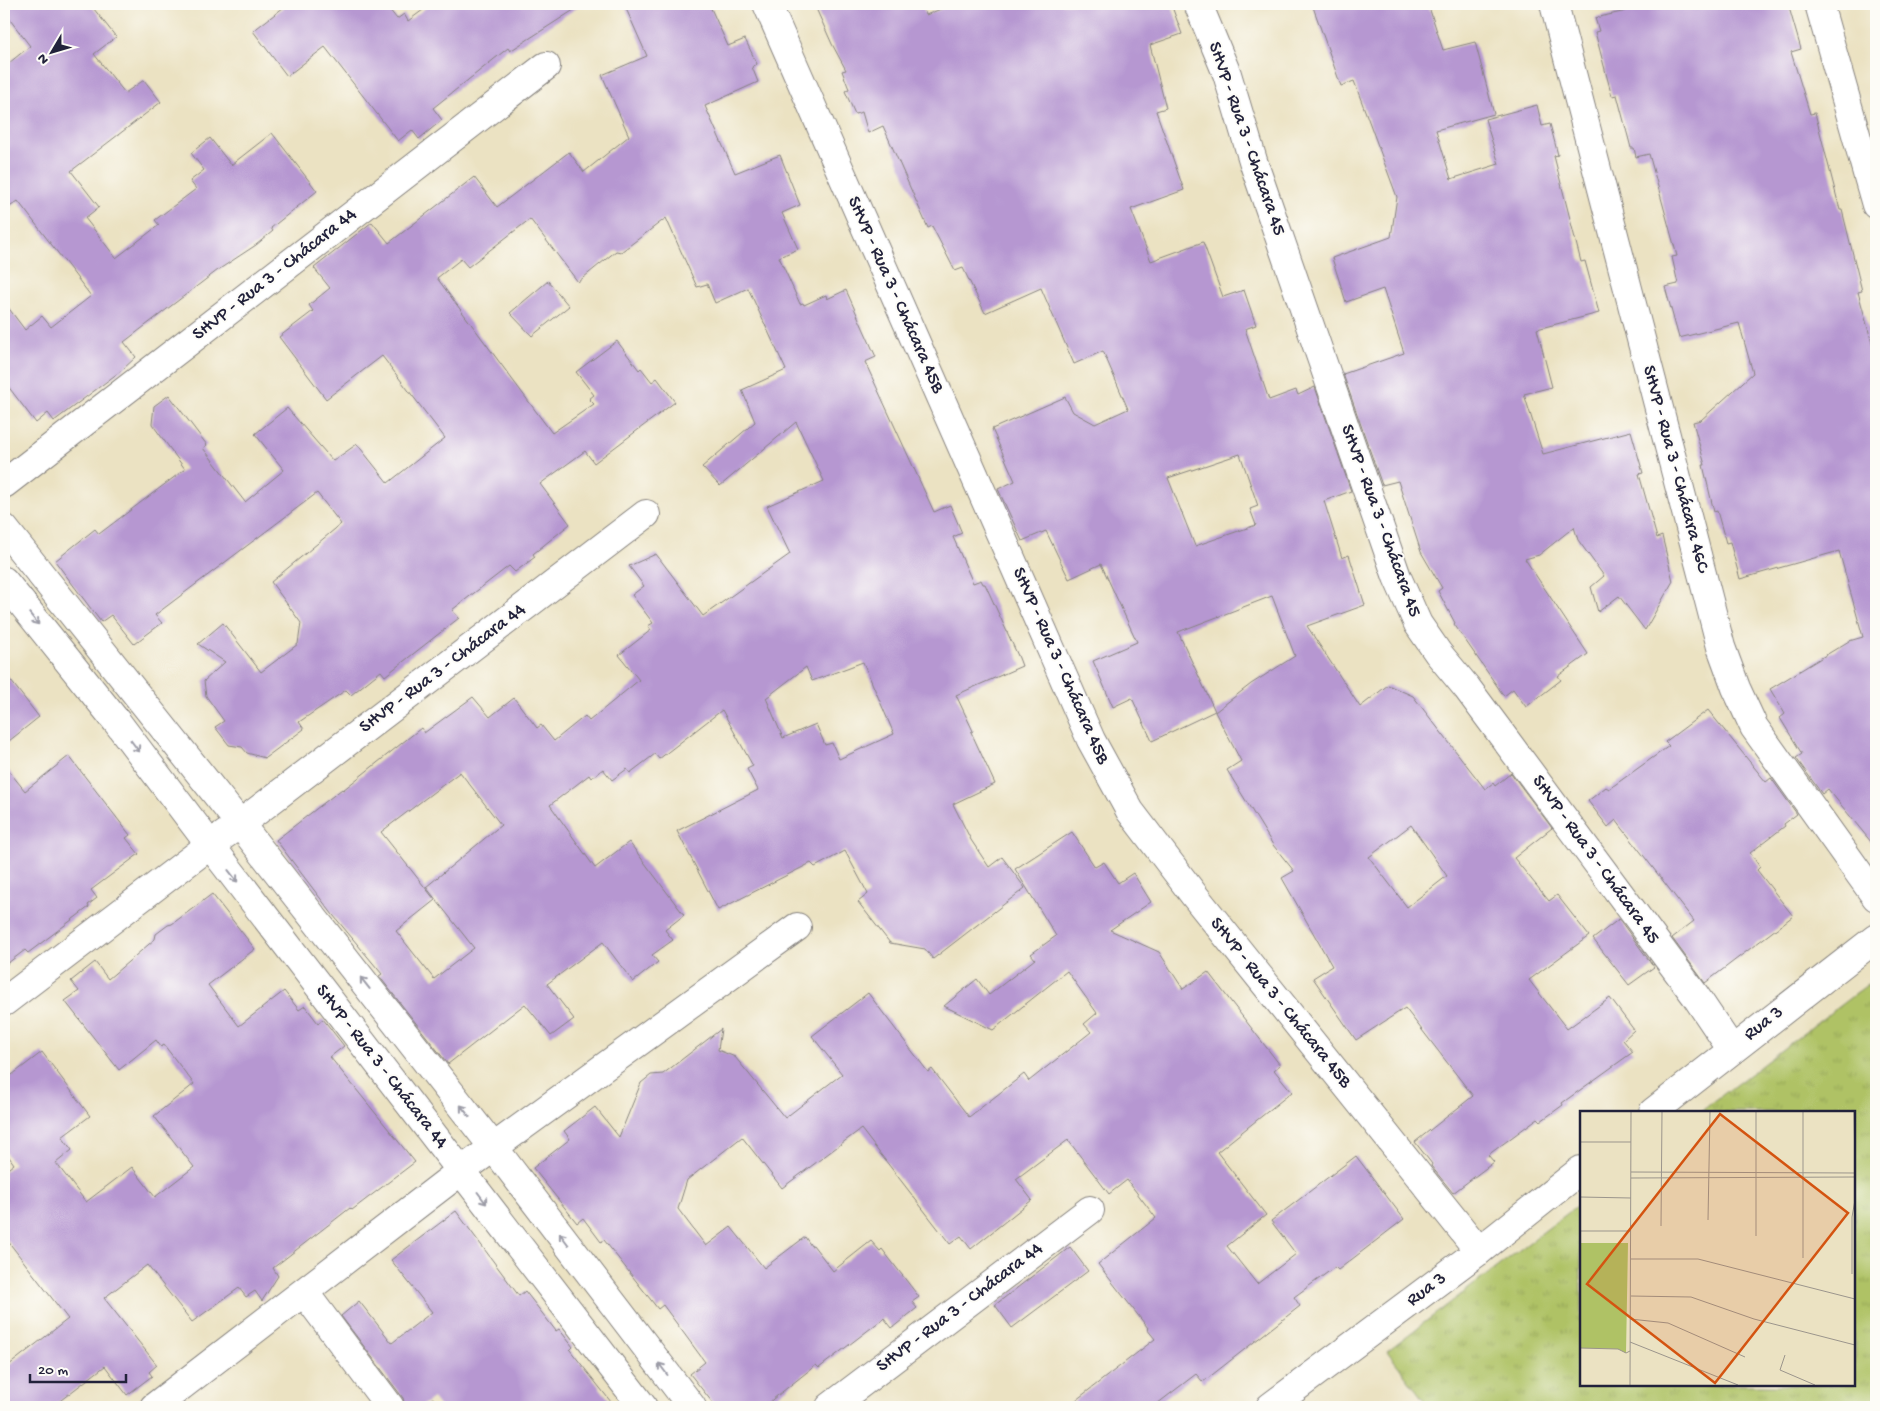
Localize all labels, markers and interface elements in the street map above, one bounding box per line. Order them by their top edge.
north arrow [28,28,78,78]
street label: SHVP - Rua 3 - Chácara 45 [1202,39,1290,239]
text: N [34,50,53,67]
street label: SHVP - Rua 3 - Chácara 45B [841,193,949,398]
street label: SHVP - Rua 3 - Chácara 44 [188,204,362,346]
street label: SHVP - Rua 3 - Chácara 46C [1636,363,1714,577]
street label: SHVP - Rua 3 - Chácara 45 [1334,422,1426,620]
street label: SHVP - Rua 3 - Chácara 45B [1006,564,1114,769]
street label: SHVP - Rua 3 - Chácara 44 [355,599,531,739]
one-way arrow [29,612,40,625]
one-way arrow [130,739,141,752]
street label: SHVP - Rua 3 - Chácara 45 [1526,771,1664,949]
one-way arrow [228,869,239,882]
street label: SHVP - Rua 3 - Chácara 45B [1204,913,1357,1094]
one-way arrow [359,977,370,990]
street label: SHVP - Rua 3 - Chácara 44 [310,980,452,1154]
street label: Rua 3 [1740,1001,1788,1047]
one-way arrow [459,1105,470,1118]
inset map [1580,1111,1855,1386]
one-way arrow [477,1191,488,1204]
one-way arrow [559,1232,569,1246]
street label: SHVP - Rua 3 - Chácara 44 [872,1238,1048,1378]
street label: Rua 3 [1403,1268,1452,1312]
scale bar [30,1351,126,1383]
text: 20 m [38,1362,68,1380]
one-way arrow [657,1362,668,1375]

